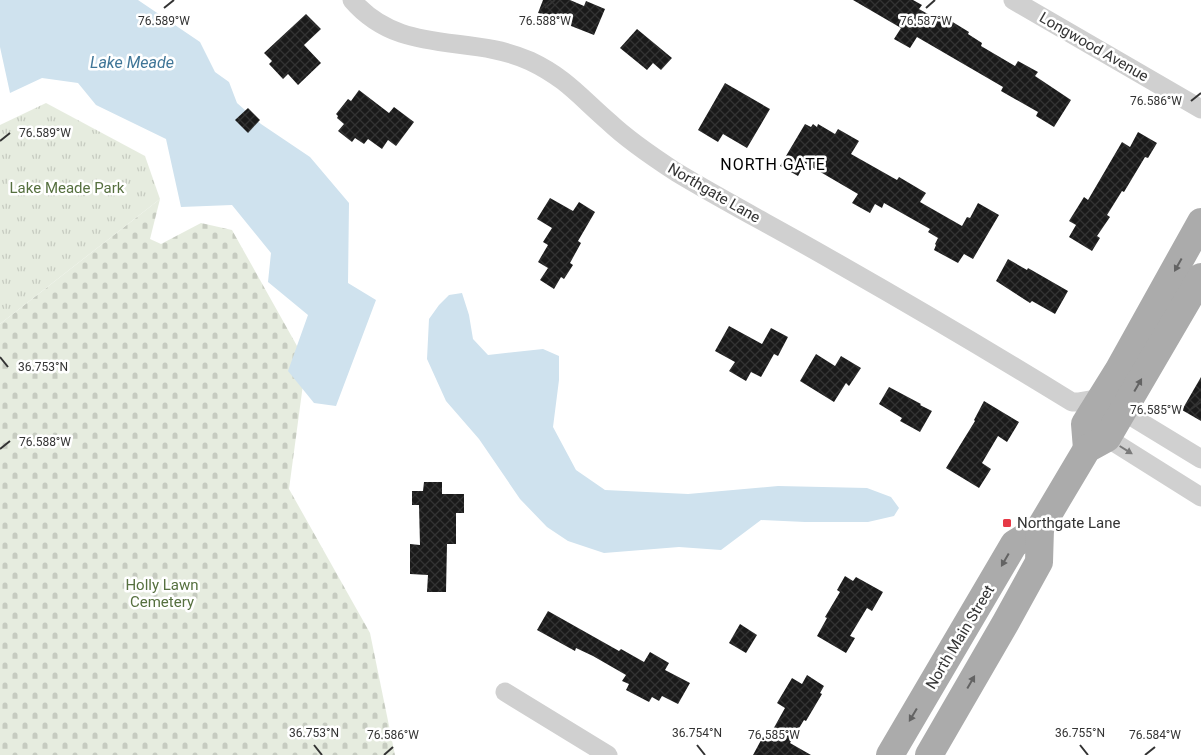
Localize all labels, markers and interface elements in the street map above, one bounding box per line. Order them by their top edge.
street label: Longwood Avenue [1036,8,1152,86]
text: 76.589°W [138,14,190,28]
text: 76.588°W [519,14,571,28]
text: 76.587°W [900,14,952,28]
water label: Lake Meade [90,53,174,72]
text: 76.586°W [1130,94,1182,108]
text: 76.589°W [19,126,71,140]
district label: NORTH GATE [720,155,826,174]
street label: Northgate Lane [665,159,763,227]
park label: Lake Meade Park [10,179,125,197]
one-way arrow [1173,258,1182,271]
text: 36.753°N [18,360,68,374]
one-way arrow [1134,378,1143,392]
text: 76.585°W [1130,403,1182,417]
text: 76.588°W [19,435,71,449]
one-way arrow [1120,445,1133,455]
place label: Northgate Lane [1017,514,1121,532]
marker: Northgate Lane [1001,517,1013,529]
one-way arrow [1000,554,1009,567]
park label: Holly Lawn Cemetery [125,576,199,611]
street label: North Main Street [922,582,998,692]
one-way arrow [967,676,976,689]
one-way arrow [909,709,918,722]
text: 36.753°N [289,726,339,740]
text: 36.754°N [672,726,722,740]
text: 36.755°N [1055,726,1105,740]
text: 76.586°W [367,728,419,742]
text: 76.585°W [748,728,800,742]
text: 76.584°W [1129,728,1181,742]

